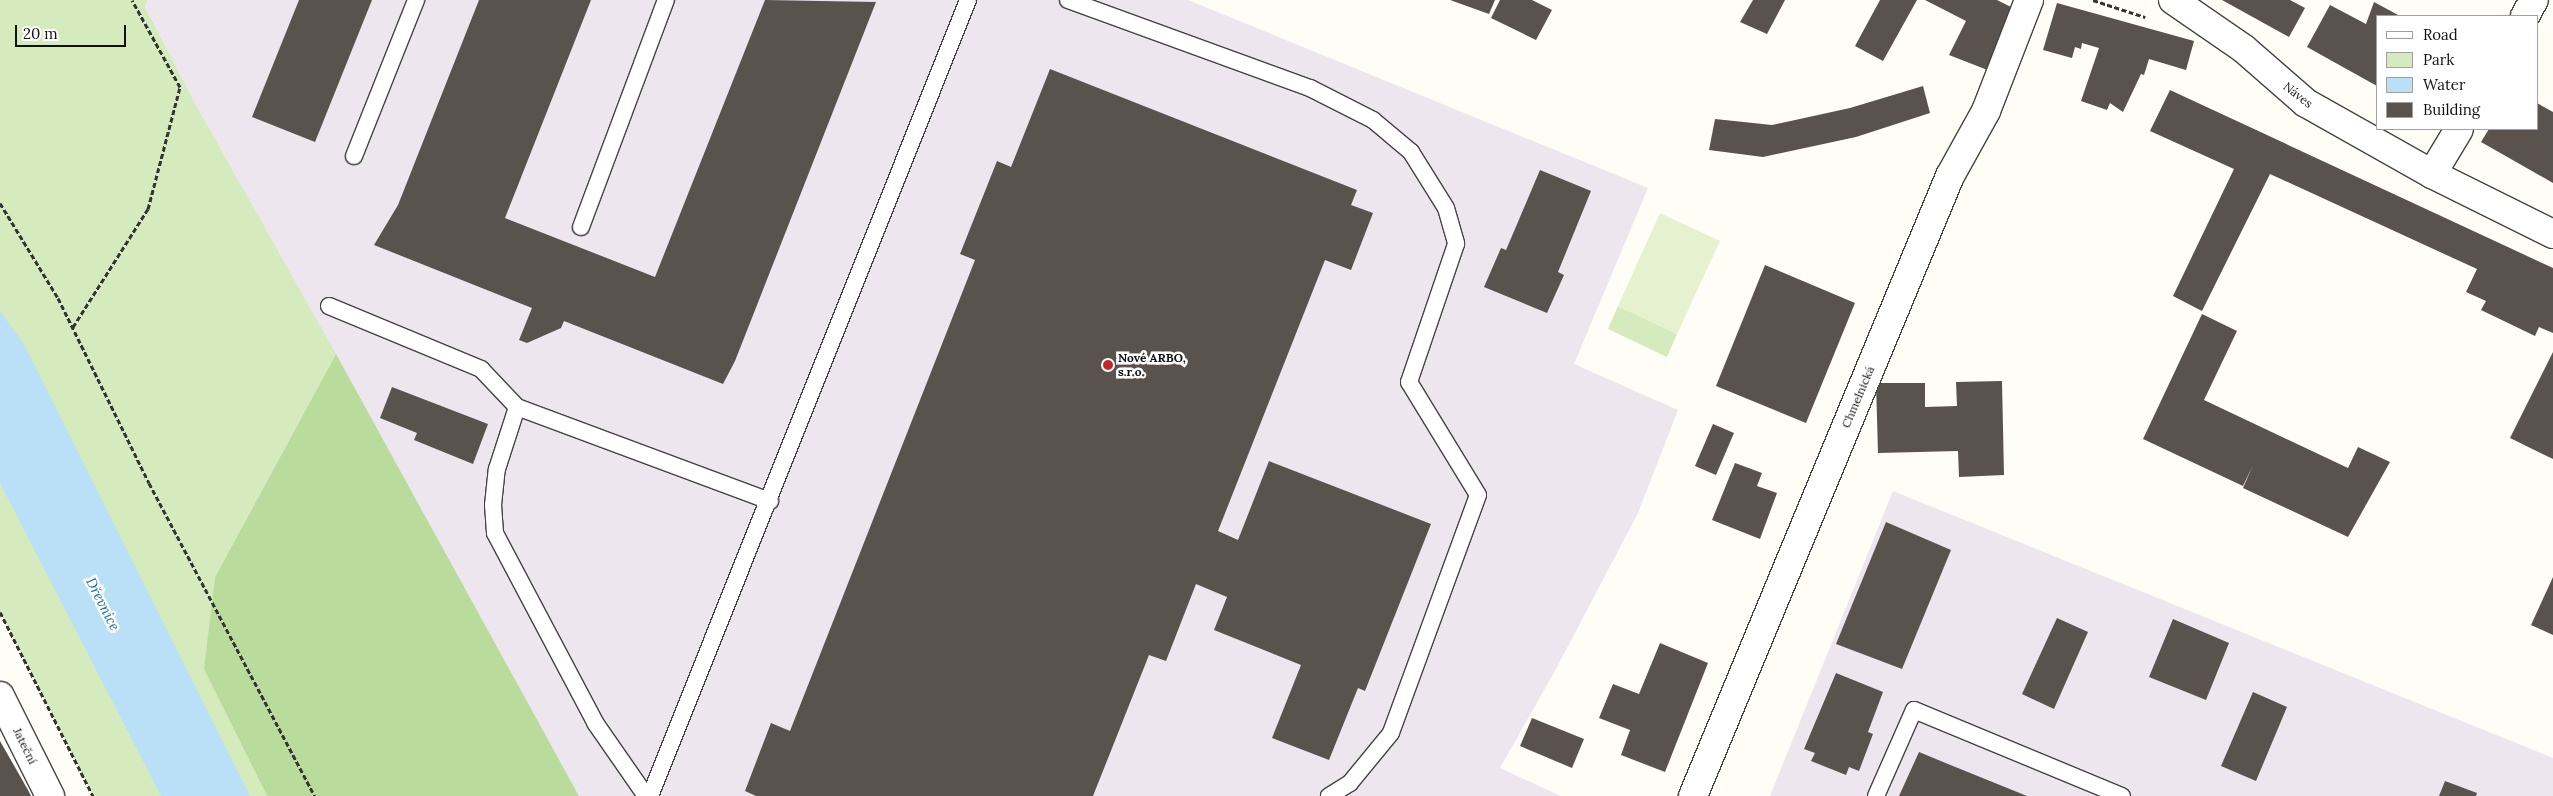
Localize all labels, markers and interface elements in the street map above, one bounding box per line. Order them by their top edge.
scale bar [18,15,129,47]
legend [2376,15,2538,130]
text: 20 m [23,24,58,43]
text: Road [2423,25,2458,44]
text: Park [2423,50,2454,69]
text: Water [2423,75,2465,94]
street label: Náves [2280,79,2316,111]
text: Building [2423,100,2480,119]
place label: Nové ARBO, s.r.o. [1118,351,1186,379]
marker: Nové ARBO, s.r.o. [1102,359,1114,371]
street label: Chmelnická [1839,364,1877,430]
water label: Dřevnice [83,575,123,633]
street label: Jateční [10,726,40,766]

